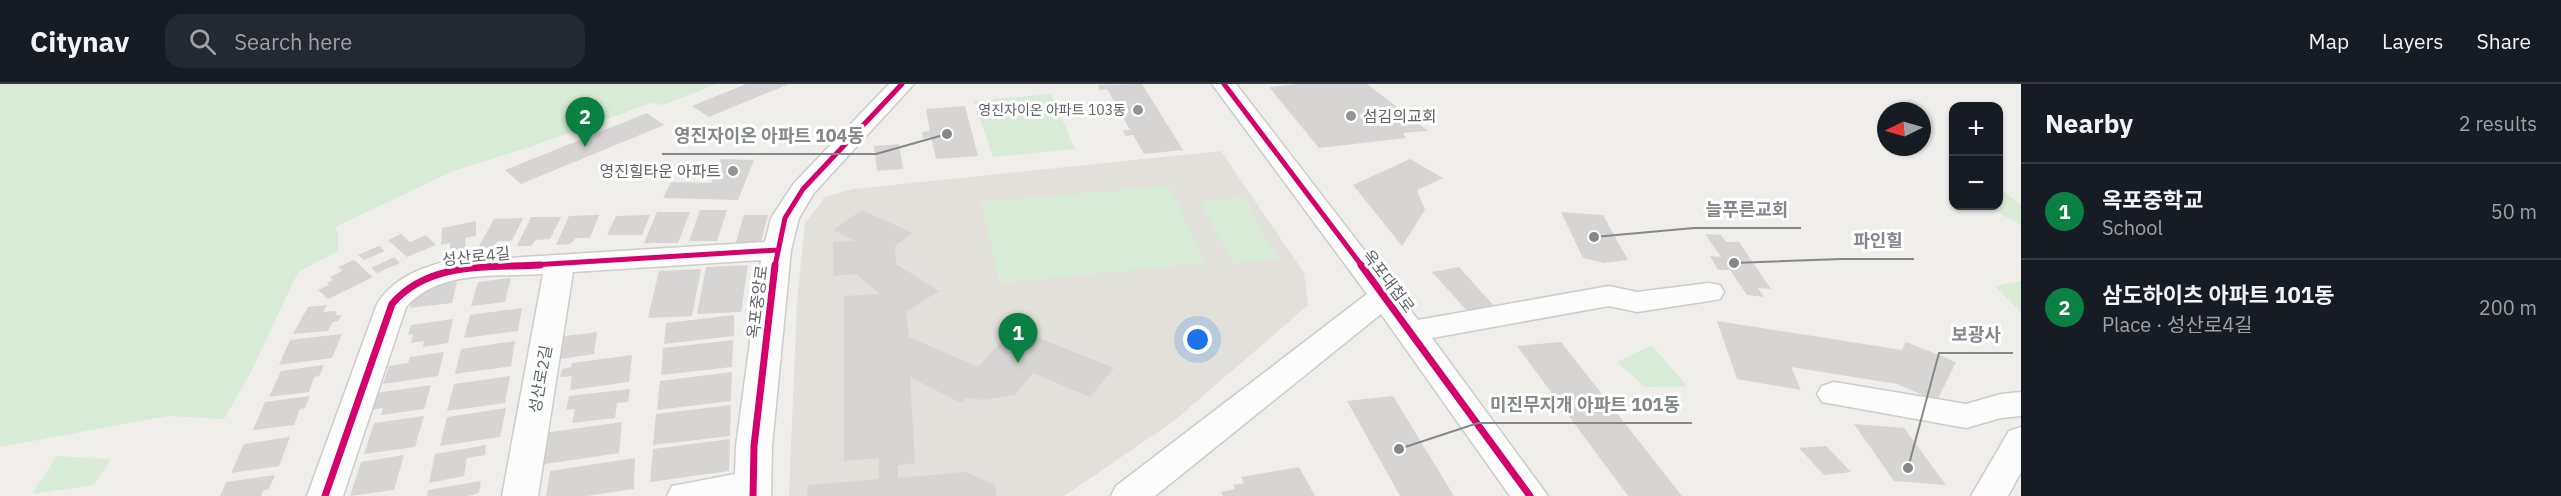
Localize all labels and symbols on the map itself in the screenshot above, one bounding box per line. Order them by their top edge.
pin: 2 [566,98,604,147]
place label: 영진자이온 아파트 103동 [978,101,1126,119]
north arrow [1877,102,1931,156]
marker: 영진자이온 아파트 103동 [1131,103,1145,117]
place label: 섬김의교회 [1363,106,1437,126]
marker: 섬김의교회 [1344,109,1358,123]
callout: 영진자이온 아파트 104동 [662,118,876,154]
text: 영진자이온 아파트 104동 [674,124,864,147]
place label: 영진힐타운 아파트 [599,161,721,181]
marker: 영진힐타운 아파트 [726,164,740,178]
callout: 늘푸른교회 [1694,192,1801,228]
text: 늘푸른교회 [1706,198,1788,221]
callout: 파인힐 [1841,223,1914,259]
text: 파인힐 [1853,229,1903,252]
street label: 성산로4길 [441,242,511,270]
street label: 옥포대첩로 [1359,246,1419,317]
street label: 옥포중앙로 [743,264,771,340]
pin: 1 [998,314,1038,363]
callout: 보광사 [1939,317,2013,353]
text: 보광사 [1951,323,2001,346]
your location [1183,325,1212,354]
street label: 성산로2길 [524,344,556,414]
callout: 미진무지개 아파트 101동 [1478,387,1692,423]
text: 미진무지개 아파트 101동 [1490,393,1680,416]

